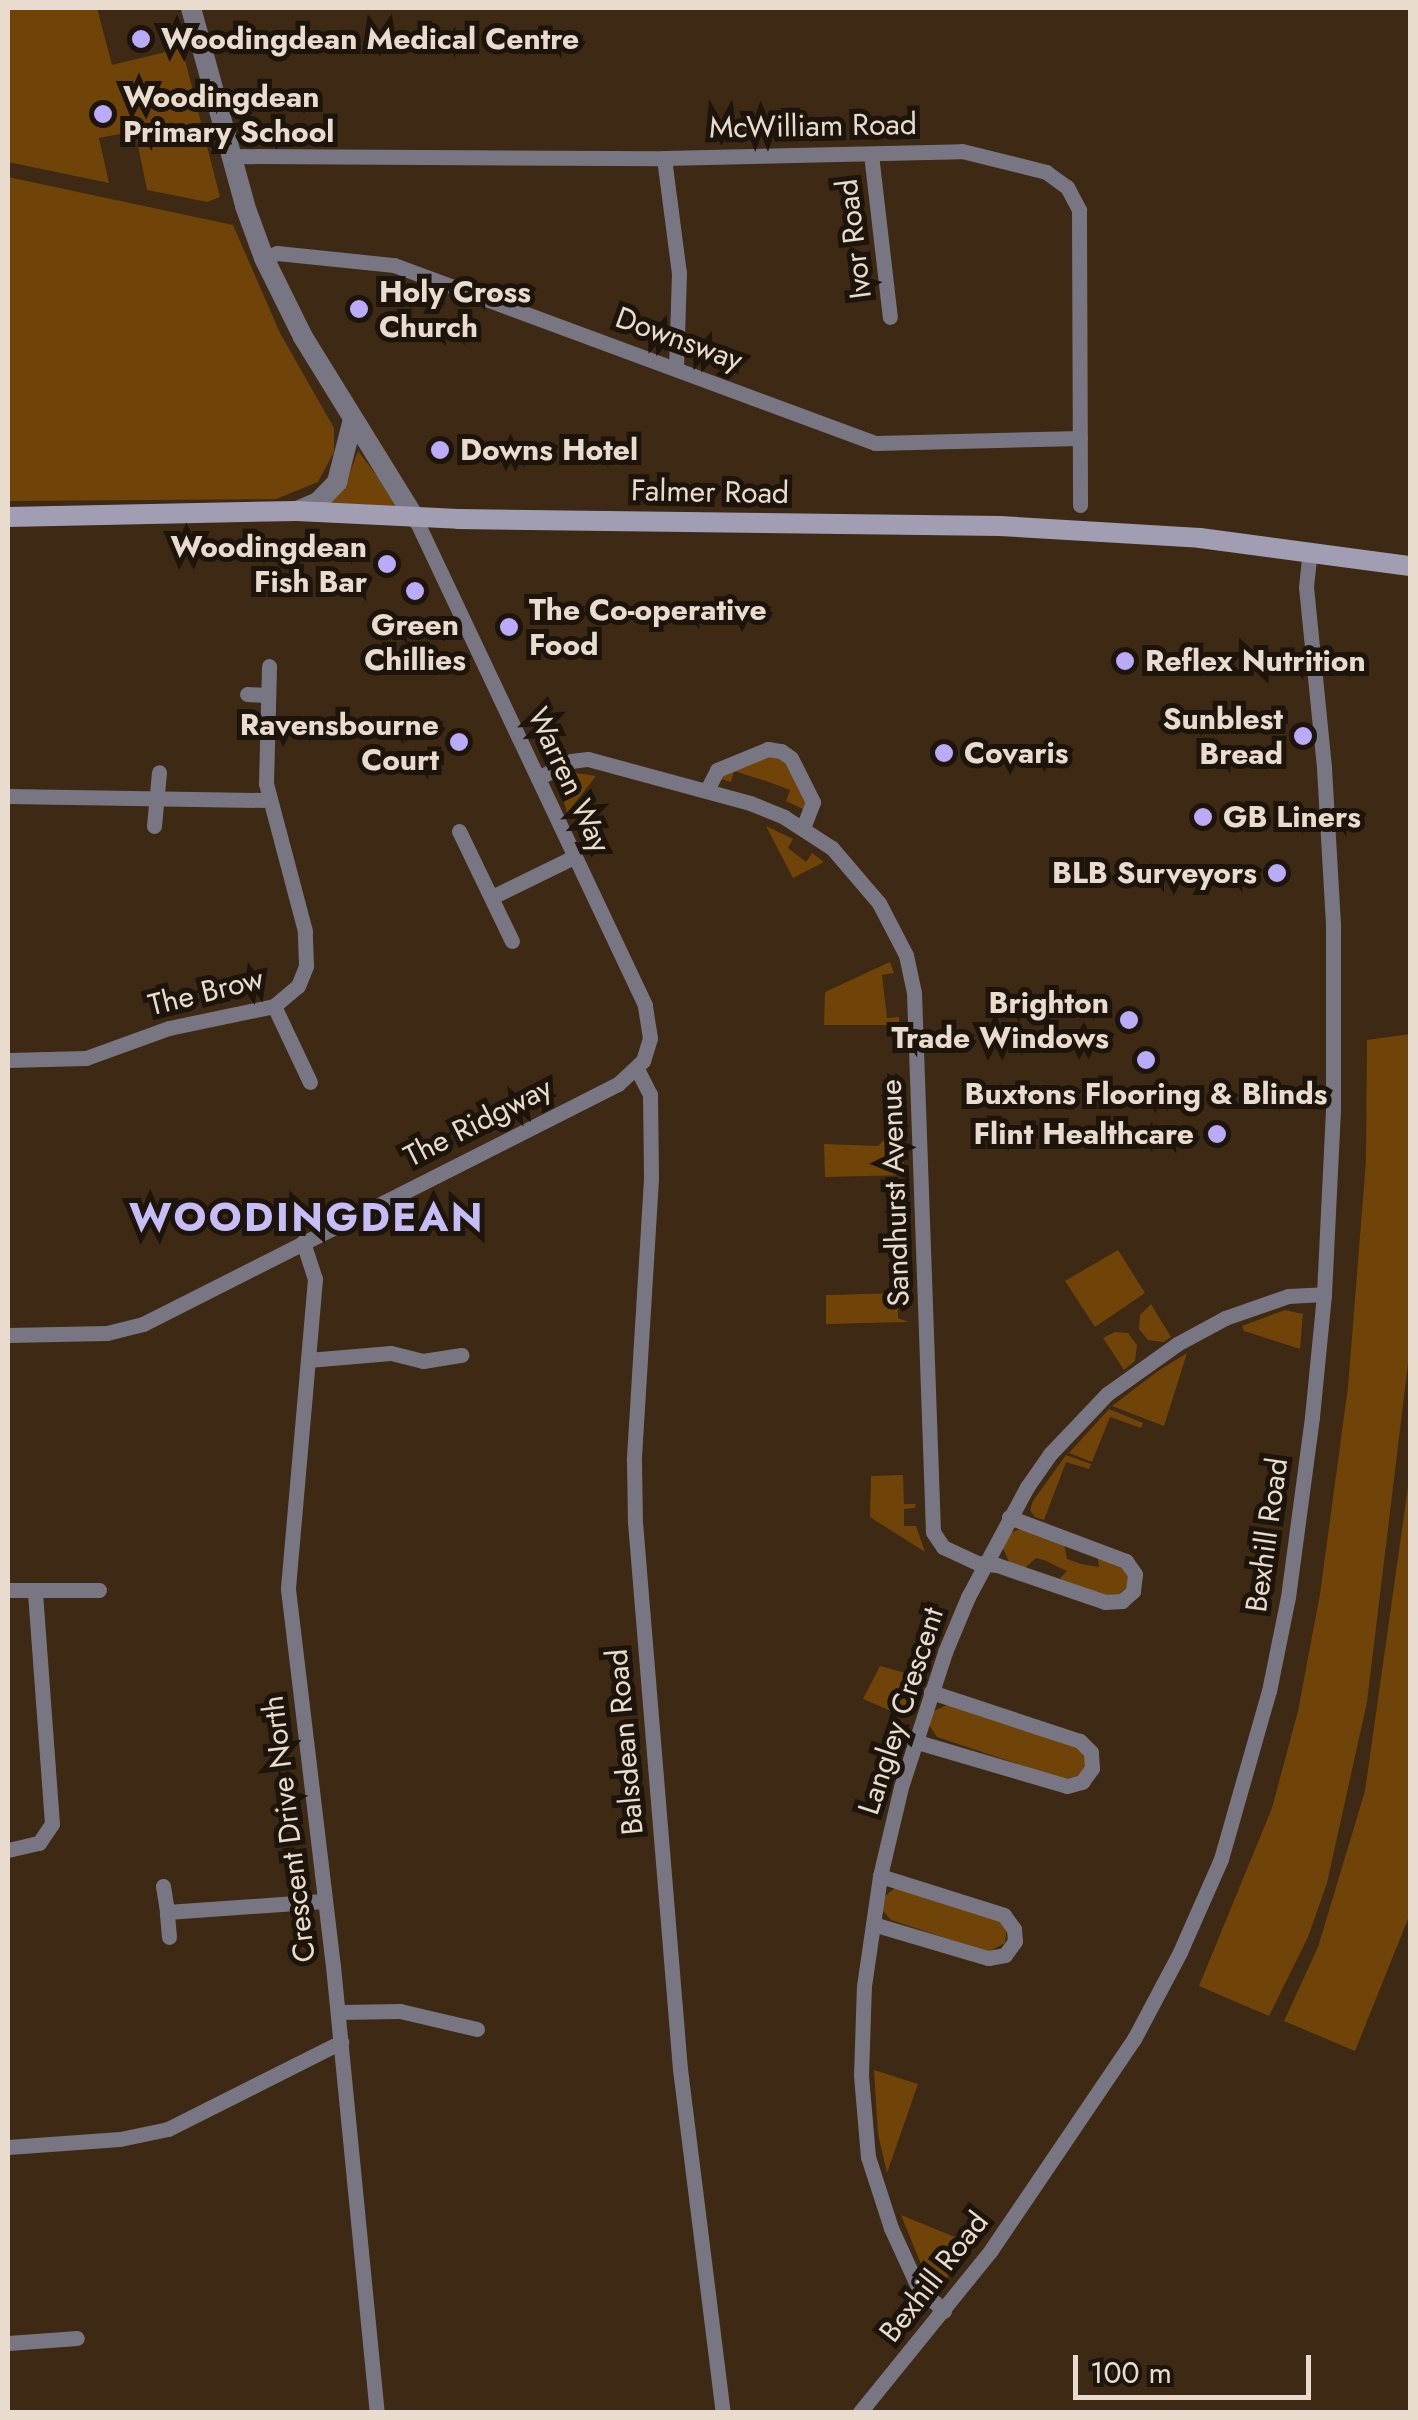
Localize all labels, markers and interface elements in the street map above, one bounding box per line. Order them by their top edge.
place label: Woodingdean Medical Centre [161,21,579,57]
marker: Woodingdean Medical Centre [130,28,152,50]
place label: Woodingdean Primary School [123,79,334,150]
marker: Woodingdean Primary School [92,103,114,125]
street label: McWilliam Road [709,106,917,146]
street label: Ivor Road [829,177,879,301]
place label: Holy Cross Church [379,274,531,344]
marker: Holy Cross Church [348,298,370,320]
street label: Downsway [611,299,747,379]
place label: Downs Hotel [460,432,638,468]
marker: Downs Hotel [429,439,451,461]
street label: Falmer Road [631,473,789,511]
place label: Woodingdean Fish Bar [171,529,367,600]
marker: Woodingdean Fish Bar [376,553,398,575]
marker: Green Chillies [404,580,426,602]
place label: The Co-operative Food [529,592,767,662]
place label: Green Chillies [364,607,466,678]
marker: The Co-operative Food [498,616,520,638]
place label: Reflex Nutrition [1145,643,1366,679]
marker: Reflex Nutrition [1114,650,1136,672]
place label: Sunblest Bread [1163,701,1283,772]
street label: Warren Way [520,702,618,858]
place label: Ravensbourne Court [240,707,439,778]
marker: Sunblest Bread [1292,725,1314,747]
marker: Ravensbourne Court [448,731,470,753]
place label: Covaris [964,735,1069,771]
marker: Covaris [933,742,955,764]
place label: GB Liners [1223,799,1361,835]
marker: GB Liners [1192,806,1214,828]
place label: BLB Surveyors [1052,855,1257,891]
marker: BLB Surveyors [1266,862,1288,884]
street label: The Brow [145,960,267,1024]
place label: Brighton Trade Windows [892,985,1109,1056]
marker: Brighton Trade Windows [1118,1009,1140,1031]
marker: Buxtons Flooring & Blinds [1135,1049,1157,1071]
street label: The Ridgway [398,1069,558,1175]
place label: Buxtons Flooring & Blinds [965,1076,1327,1112]
street label: Sandhurst Avenue [873,1079,917,1307]
place label: Flint Healthcare [974,1116,1194,1152]
marker: Flint Healthcare [1204,1121,1230,1147]
district label: WOODINGDEAN [129,1193,485,1241]
street label: Bexhill Road [1238,1456,1296,1614]
street label: Langley Crescent [851,1603,951,1819]
street label: Balsdean Road [599,1647,651,1837]
street label: Crescent Drive North [255,1694,323,1964]
street label: Bexhill Road [872,2205,996,2349]
scale bar [1078,2335,1316,2397]
text: 100 m [1090,2351,1172,2394]

